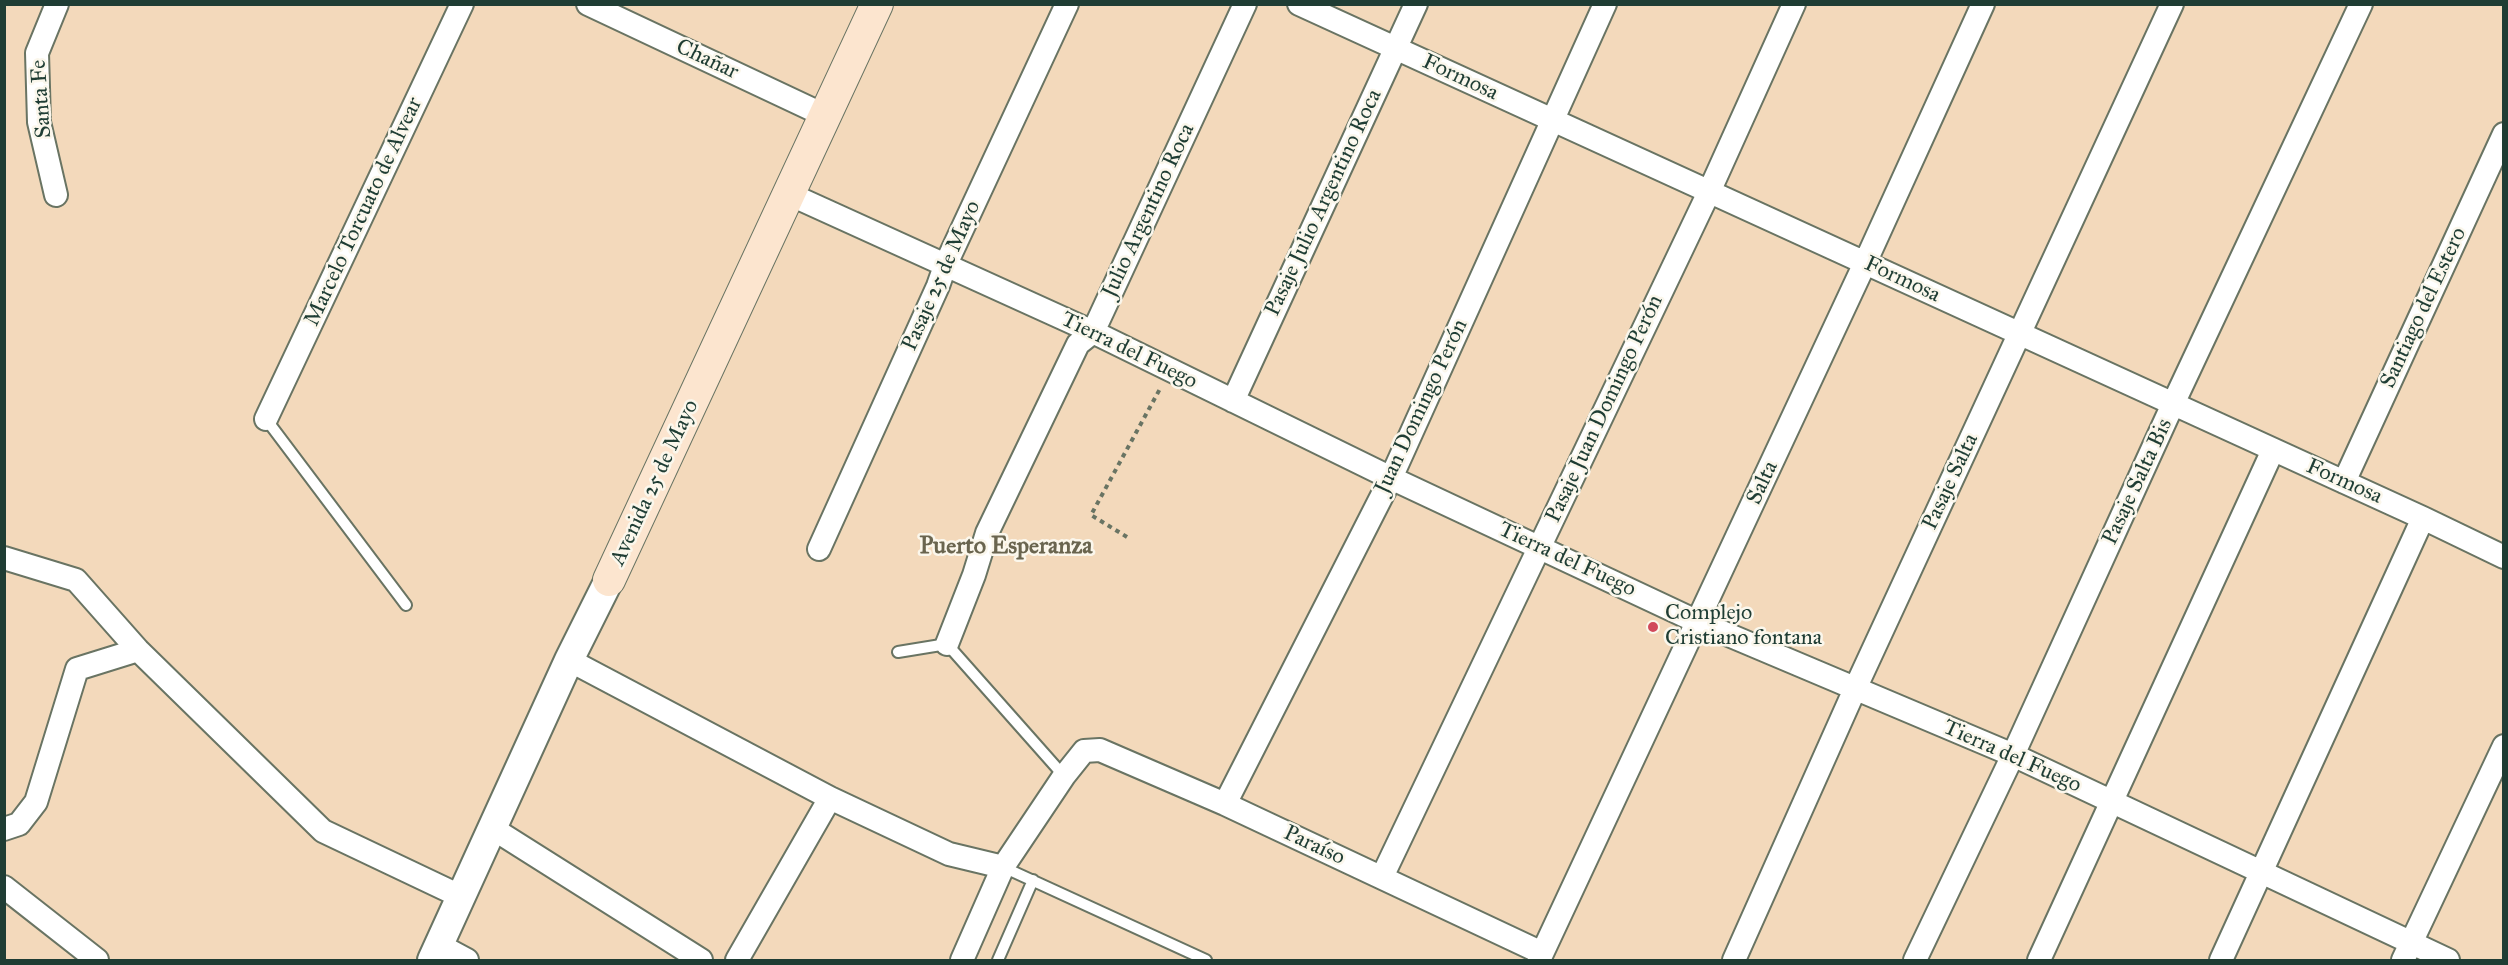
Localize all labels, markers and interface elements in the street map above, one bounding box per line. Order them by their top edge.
street label: Chañar [672,34,742,86]
street label: Formosa [1418,49,1502,107]
street label: Santa Fe [26,59,58,139]
street label: Pasaje Julio Argentino Roca [1260,85,1388,321]
street label: Marcelo Torcuato de Alvear [299,93,429,331]
street label: Julio Argentino Roca [1097,120,1201,302]
street label: Pasaje 25 de Mayo [897,197,987,355]
street label: Santiago del Estero [2375,224,2473,392]
street label: Formosa [1860,251,1944,309]
street label: Pasaje Juan Domingo Perón [1541,291,1669,527]
street label: Tierra del Fuego [1057,307,1201,395]
street label: Juan Domingo Perón [1370,315,1474,499]
street label: Avenida 25 de Mayo [605,396,705,570]
street label: Pasaje Salta Bis [2097,415,2179,549]
street label: Pasaje Salta [1917,430,1985,534]
street label: Formosa [2302,454,2386,510]
street label: Salta [1742,457,1784,509]
street label: Tierra del Fuego [1494,517,1640,603]
district label: Puerto Esperanza [920,533,1092,561]
place label: Complejo Cristiano fontana [1665,601,1822,652]
marker: Complejo Cristiano fontana [1646,620,1660,634]
street label: Tierra del Fuego [1939,715,2085,799]
street label: Paraíso [1279,820,1349,872]

